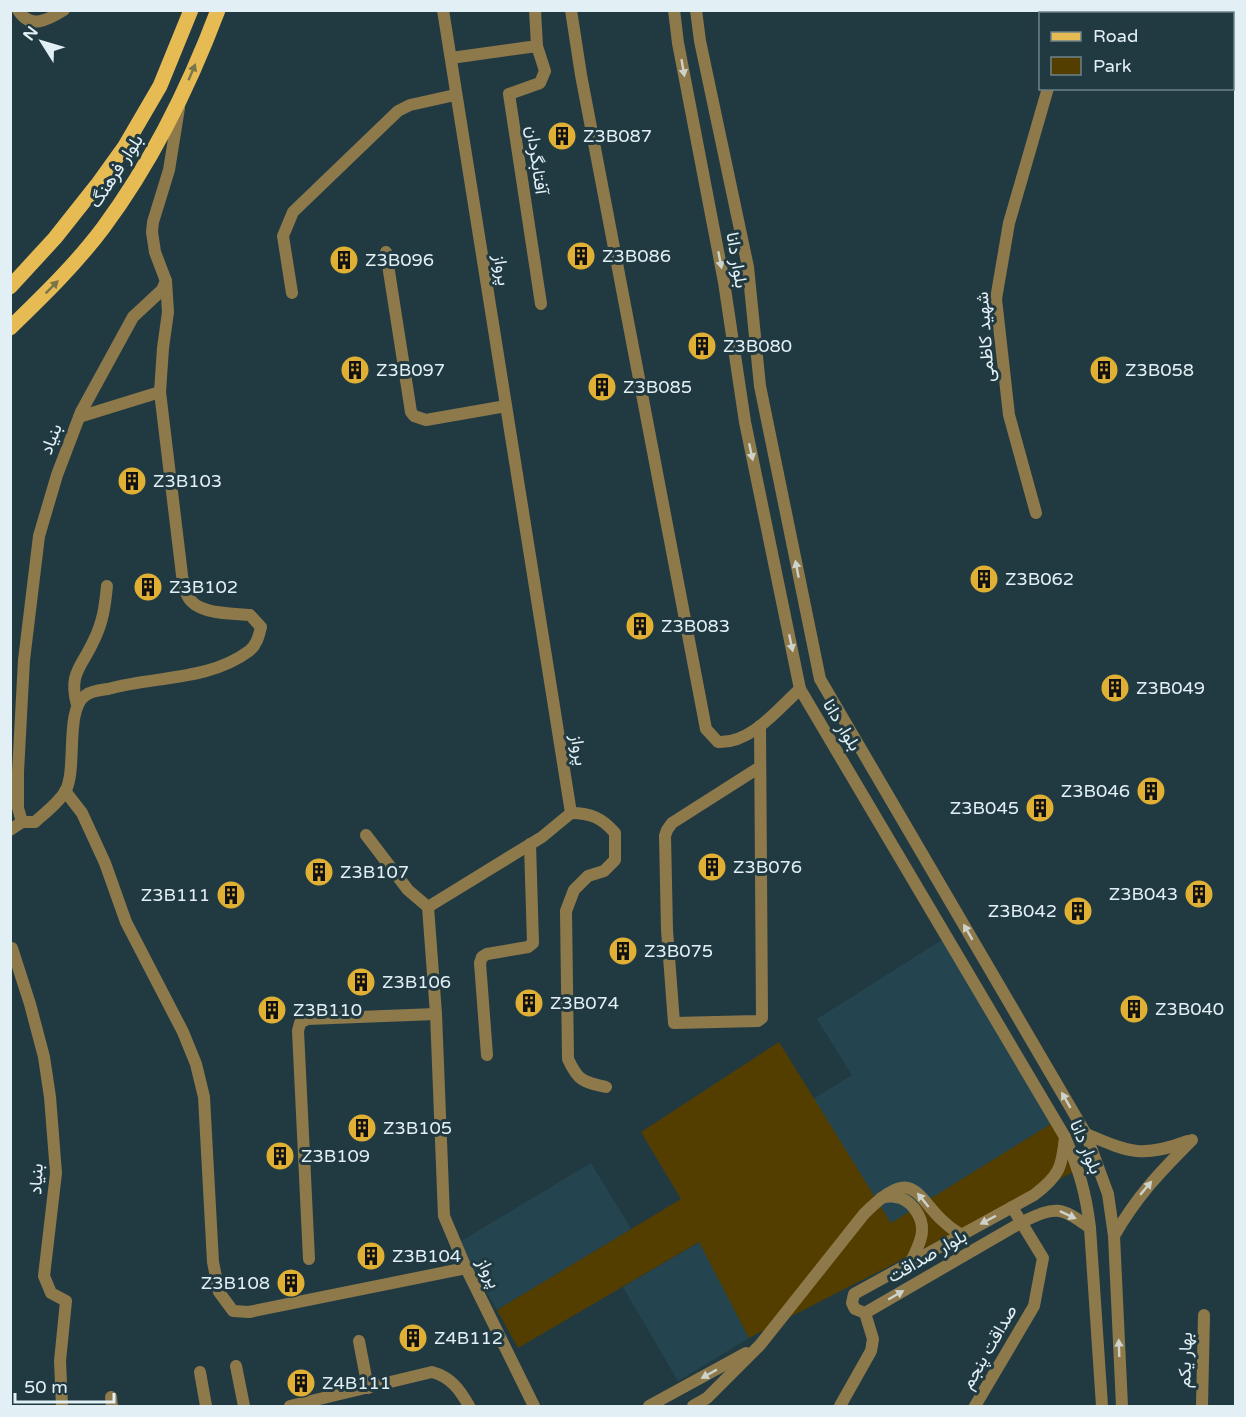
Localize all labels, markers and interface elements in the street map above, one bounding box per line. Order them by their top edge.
north arrow [12,12,72,72]
legend [1039,12,1234,90]
text: N [19,22,43,45]
text: Road [1093,25,1138,47]
text: Park [1093,55,1132,77]
one-way arrow [679,59,688,78]
one-way arrow [187,62,197,80]
building icon: Z3B087 [546,120,578,152]
street label: آفتابگردان [521,124,553,198]
place label: Z3B087 [583,125,652,147]
street label: بلوار فرهنگ [84,130,148,212]
street label: بلوار دانا [721,230,753,290]
building icon: Z3B086 [565,240,597,272]
building icon: Z3B096 [328,244,360,276]
place label: Z3B086 [602,245,671,267]
place label: Z3B096 [365,249,434,271]
one-way arrow [716,251,725,270]
street label: پرواز [488,252,515,287]
one-way arrow [45,279,59,294]
street label: شهید کاظمی [971,291,999,383]
building icon: Z3B080 [686,330,718,362]
place label: Z3B080 [723,335,792,357]
building icon: Z3B097 [339,354,371,386]
building icon: Z3B058 [1088,354,1120,386]
place label: Z3B097 [376,359,445,381]
place label: Z3B058 [1125,359,1194,381]
building icon: Z3B085 [586,371,618,403]
place label: Z3B085 [623,376,692,398]
street label: بنیاد [35,420,67,458]
one-way arrow [747,443,756,462]
building icon: Z3B103 [116,465,148,497]
place label: Z3B103 [153,470,222,492]
one-way arrow [792,559,801,578]
building icon: Z3B062 [968,563,1000,595]
place label: Z3B062 [1005,568,1074,590]
building icon: Z3B102 [132,571,164,603]
place label: Z3B102 [169,576,238,598]
building icon: Z3B083 [624,610,656,642]
place label: Z3B083 [661,615,730,637]
one-way arrow [787,634,796,653]
building icon: Z3B049 [1099,672,1131,704]
place label: Z3B049 [1136,677,1205,699]
street label: بلوار دانا [818,695,866,755]
street label: پرواز [565,732,592,767]
building icon: Z3B046 [1135,775,1167,807]
place label: Z3B046 [1061,780,1130,802]
building icon: Z3B045 [1024,792,1056,824]
place label: Z3B045 [950,797,1019,819]
building icon: Z3B076 [696,851,728,883]
building icon: Z3B107 [303,856,335,888]
place label: Z3B076 [733,856,802,878]
place label: Z3B107 [340,861,409,883]
building icon: Z3B043 [1183,878,1215,910]
building icon: Z3B111 [215,879,247,911]
place label: Z3B043 [1109,883,1178,905]
place label: Z3B111 [141,884,210,906]
building icon: Z3B042 [1062,895,1094,927]
place label: Z3B042 [988,900,1057,922]
one-way arrow [962,924,973,940]
building icon: Z3B075 [607,935,639,967]
place label: Z3B075 [644,940,713,962]
building icon: Z3B106 [345,966,377,998]
place label: Z3B106 [382,971,451,993]
building icon: Z3B074 [513,987,545,1019]
place label: Z3B074 [550,992,619,1014]
building icon: Z3B040 [1118,993,1150,1025]
building icon: Z3B110 [256,994,288,1026]
place label: Z3B040 [1155,998,1224,1020]
place label: Z3B110 [293,999,362,1021]
one-way arrow [1061,1092,1072,1108]
building icon: Z3B105 [346,1112,378,1144]
place label: Z3B105 [383,1117,452,1139]
street label: بلوار دانا [1065,1117,1107,1177]
building icon: Z3B109 [264,1140,296,1172]
place label: Z3B109 [301,1145,370,1167]
street label: بنیاد [24,1163,48,1195]
one-way arrow [1140,1180,1153,1196]
one-way arrow [917,1192,929,1207]
one-way arrow [1059,1209,1077,1219]
one-way arrow [979,1215,996,1225]
street label: بلوار صداقت [883,1225,971,1287]
building icon: Z3B104 [355,1240,387,1272]
place label: Z3B104 [392,1245,461,1267]
street label: پرواز [471,1253,506,1292]
building icon: Z3B108 [275,1267,307,1299]
place label: Z3B108 [201,1272,270,1294]
one-way arrow [888,1289,904,1300]
street label: صداقت پنجم [956,1301,1023,1394]
building icon: Z4B112 [397,1322,429,1354]
place label: Z4B112 [434,1327,503,1349]
street label: بهار یکم [1173,1332,1198,1388]
one-way arrow [1115,1339,1124,1358]
scale bar [15,1366,114,1404]
building icon: Z4B111 [285,1367,317,1399]
one-way arrow [700,1369,717,1379]
place label: Z4B111 [322,1372,391,1394]
text: 50 m [24,1376,68,1398]

